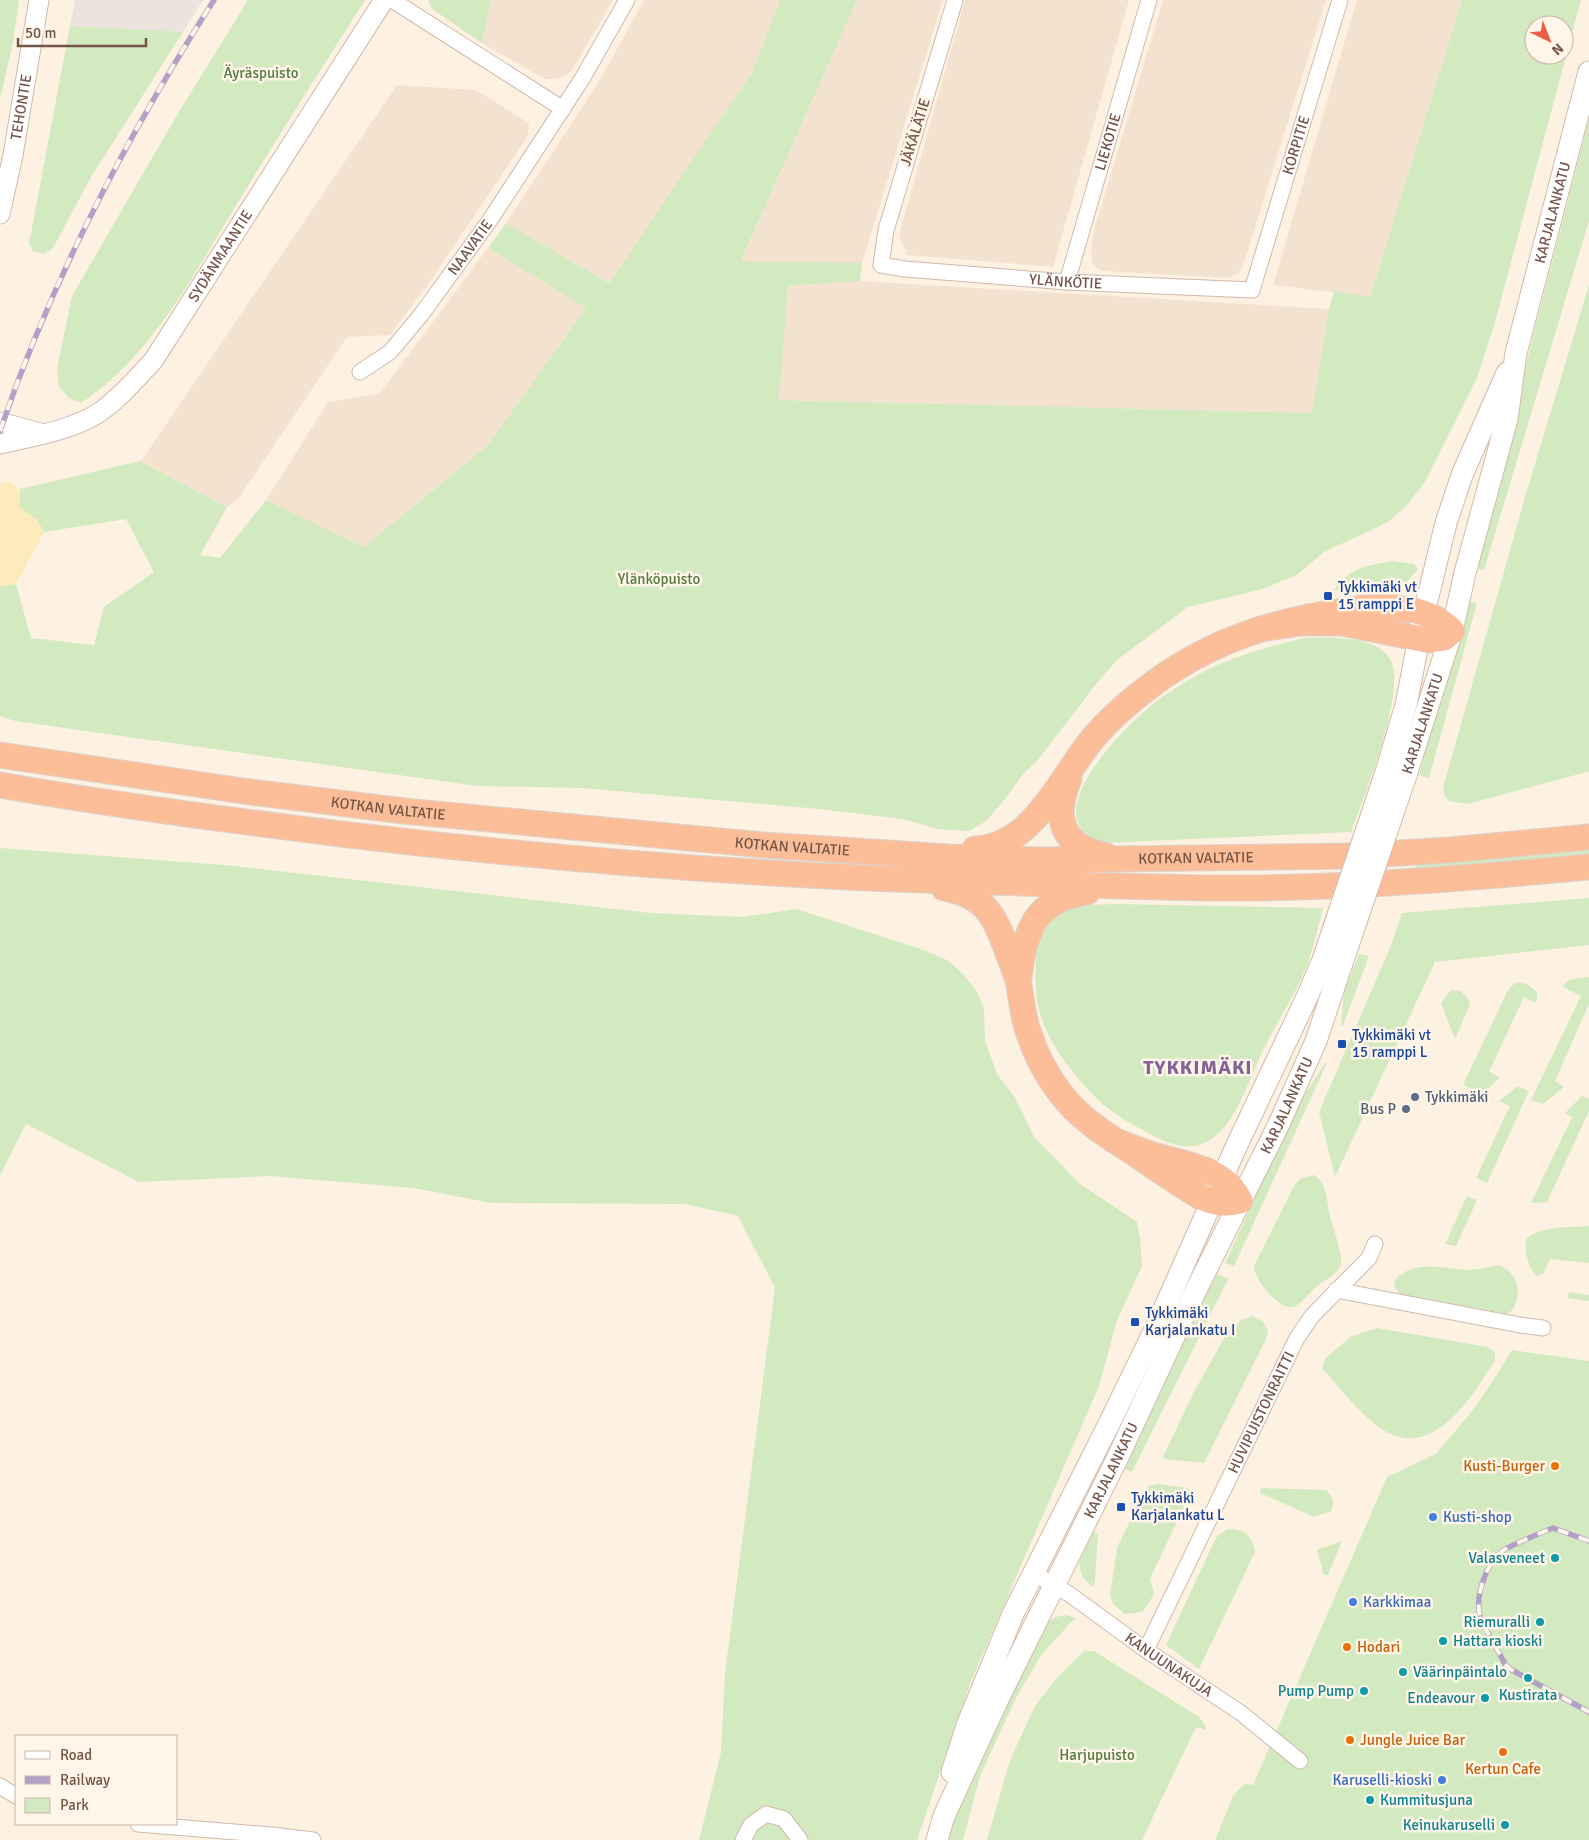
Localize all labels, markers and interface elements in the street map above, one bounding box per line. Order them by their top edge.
scale bar [18,15,145,47]
north arrow [1524,15,1574,65]
text: 50 m [25,24,56,42]
text: N [1548,40,1567,59]
park label: Äyräspuisto [223,64,299,82]
street label: TEHONTIE [7,73,35,141]
street label: JÄKÄLÄTIE [896,96,934,168]
street label: LIEKOTIE [1091,111,1125,173]
street label: KORPITIE [1279,113,1313,177]
street label: KARJALANKATU [1531,160,1574,265]
street label: SYDÄNMAANTIE [184,207,256,305]
street label: NAAVATIE [444,216,496,279]
street label: YLÄNKÖTIE [1028,270,1103,293]
park label: Ylänköpuisto [618,570,700,588]
place label: Tykkimäki vt 15 ramppi E [1338,578,1417,613]
marker: Tykkimäki vt 15 ramppi E [1322,590,1334,602]
street label: KARJALANKATU [1398,671,1447,776]
street label: KOTKAN VALTATIE [330,793,447,824]
street label: KOTKAN VALTATIE [734,833,851,860]
street label: KOTKAN VALTATIE [1138,848,1254,868]
place label: Tykkimäki vt 15 ramppi L [1352,1026,1431,1061]
marker: Tykkimäki vt 15 ramppi L [1336,1038,1348,1050]
street label: KARJALANKATU [1257,1054,1317,1157]
district label: TYKKIMÄKI [1143,1055,1253,1080]
place label: Tykkimäki [1425,1088,1488,1106]
marker: Tykkimäki [1409,1091,1421,1103]
place label: Bus P [1360,1100,1396,1118]
marker: Bus P [1400,1103,1412,1115]
place label: Tykkimäki Karjalankatu I [1145,1304,1235,1339]
marker: Tykkimäki Karjalankatu I [1129,1316,1141,1328]
street label: HUVIPUISTONRAITTI [1224,1348,1298,1476]
street label: KARJALANKATU [1080,1419,1142,1521]
place label: Kusti-Burger [1463,1457,1545,1475]
marker: Kusti-Burger [1549,1460,1561,1472]
place label: Tykkimäki Karjalankatu L [1131,1489,1225,1524]
marker: Tykkimäki Karjalankatu L [1115,1501,1127,1513]
place label: Kusti-shop [1443,1508,1512,1526]
marker: Kusti-shop [1427,1511,1439,1523]
place label: Valasveneet [1468,1549,1545,1567]
marker: Valasveneet [1549,1552,1561,1564]
place label: Karkkimaa [1363,1593,1431,1611]
marker: Karkkimaa [1347,1596,1359,1608]
place label: Riemuralli [1464,1613,1530,1631]
marker: Riemuralli [1534,1616,1546,1628]
street label: KANUUNAKUJA [1121,1629,1216,1701]
place label: Hattara kioski [1453,1632,1542,1650]
marker: Hattara kioski [1437,1635,1449,1647]
place label: Hodari [1357,1638,1400,1656]
marker: Hodari [1341,1641,1353,1653]
place label: Väärinpäintalo [1413,1663,1507,1681]
marker: Väärinpäintalo [1397,1666,1409,1678]
marker: Kustirata [1522,1672,1534,1684]
place label: Pump Pump [1278,1682,1354,1700]
marker: Pump Pump [1358,1685,1370,1697]
place label: Kustirata [1499,1686,1557,1704]
place label: Endeavour [1407,1689,1475,1707]
marker: Endeavour [1479,1692,1491,1704]
place label: Jungle Juice Bar [1360,1731,1466,1749]
marker: Jungle Juice Bar [1344,1734,1356,1746]
legend [15,1735,178,1825]
text: Road [60,1746,92,1764]
park label: Harjupuisto [1059,1746,1135,1764]
marker: Kertun Cafe [1497,1746,1509,1758]
place label: Kertun Cafe [1465,1760,1541,1778]
text: Railway [60,1771,110,1789]
place label: Karuselli-kioski [1332,1771,1432,1789]
marker: Karuselli-kioski [1436,1774,1448,1786]
place label: Kummitusjuna [1380,1791,1473,1809]
marker: Kummitusjuna [1364,1794,1376,1806]
text: Park [60,1796,89,1814]
place label: Keinukaruselli [1403,1816,1495,1834]
marker: Keinukaruselli [1499,1819,1511,1831]

